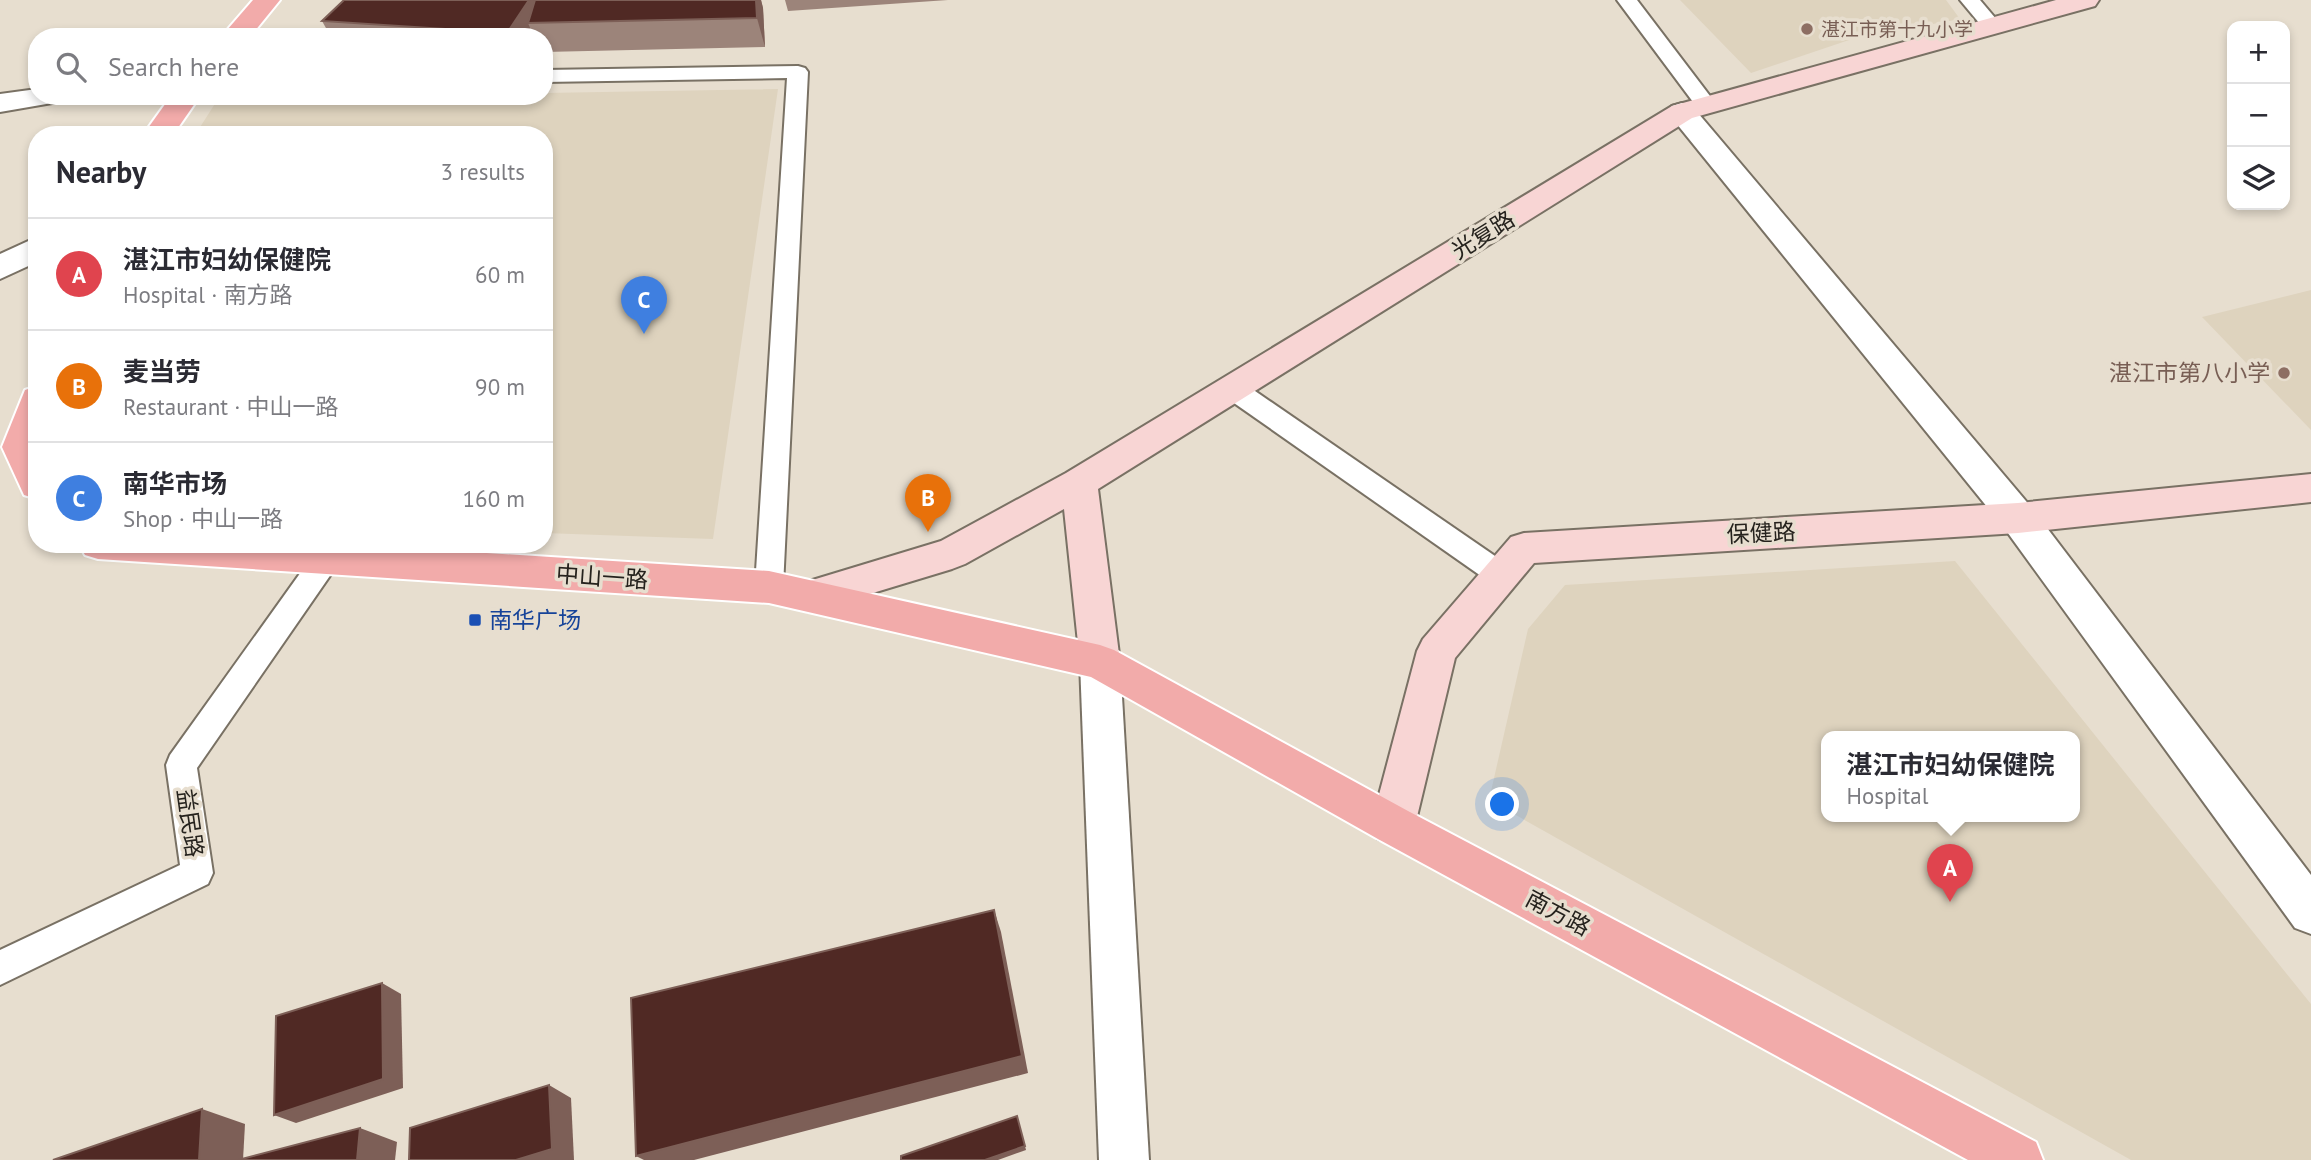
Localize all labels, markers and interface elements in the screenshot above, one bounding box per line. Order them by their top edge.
place label: 湛江市第十九小学 [1821,17,1973,41]
marker: 湛江市第十九小学 [1799,21,1815,37]
map controls [2227,21,2290,210]
button: + [2227,21,2290,84]
search box [28,28,553,105]
icon: search [52,48,90,86]
text: Search here [108,50,239,83]
button: − [2227,84,2290,147]
button: layers [2227,147,2290,210]
text: Nearby [56,152,146,191]
text: 3 results [441,157,525,186]
street label: 光复路 [1446,204,1520,265]
text: 湛江市妇幼保健院 [123,243,331,276]
text: A [72,260,86,289]
text: 60 m [475,260,525,289]
pin: C [621,276,667,334]
text: Hospital · 南方路 [123,280,292,309]
text: 麦当劳 [123,355,201,388]
place label: 湛江市第八小学 [2109,358,2270,387]
marker: 湛江市第八小学 [2276,365,2292,381]
text: B [72,372,86,401]
text: 90 m [475,372,525,401]
text: Restaurant · 中山一路 [123,392,339,421]
text: 南华市场 [123,467,227,500]
pin: B [905,474,951,532]
text: C [73,484,85,513]
text: 160 m [463,484,525,513]
text: Shop · 中山一路 [123,504,283,533]
street label: 保健路 [1726,516,1796,549]
street label: 中山一路 [555,559,649,594]
place label: 南华广场 [489,605,581,634]
marker: 南华广场 [467,612,483,628]
popup [1821,731,2080,822]
text: 湛江市妇幼保健院 [1846,748,2055,781]
text: Hospital [1846,781,1928,810]
street label: 益民路 [171,787,210,859]
your location [1485,787,1519,821]
pin: A [1927,844,1973,902]
street label: 南方路 [1521,884,1596,942]

